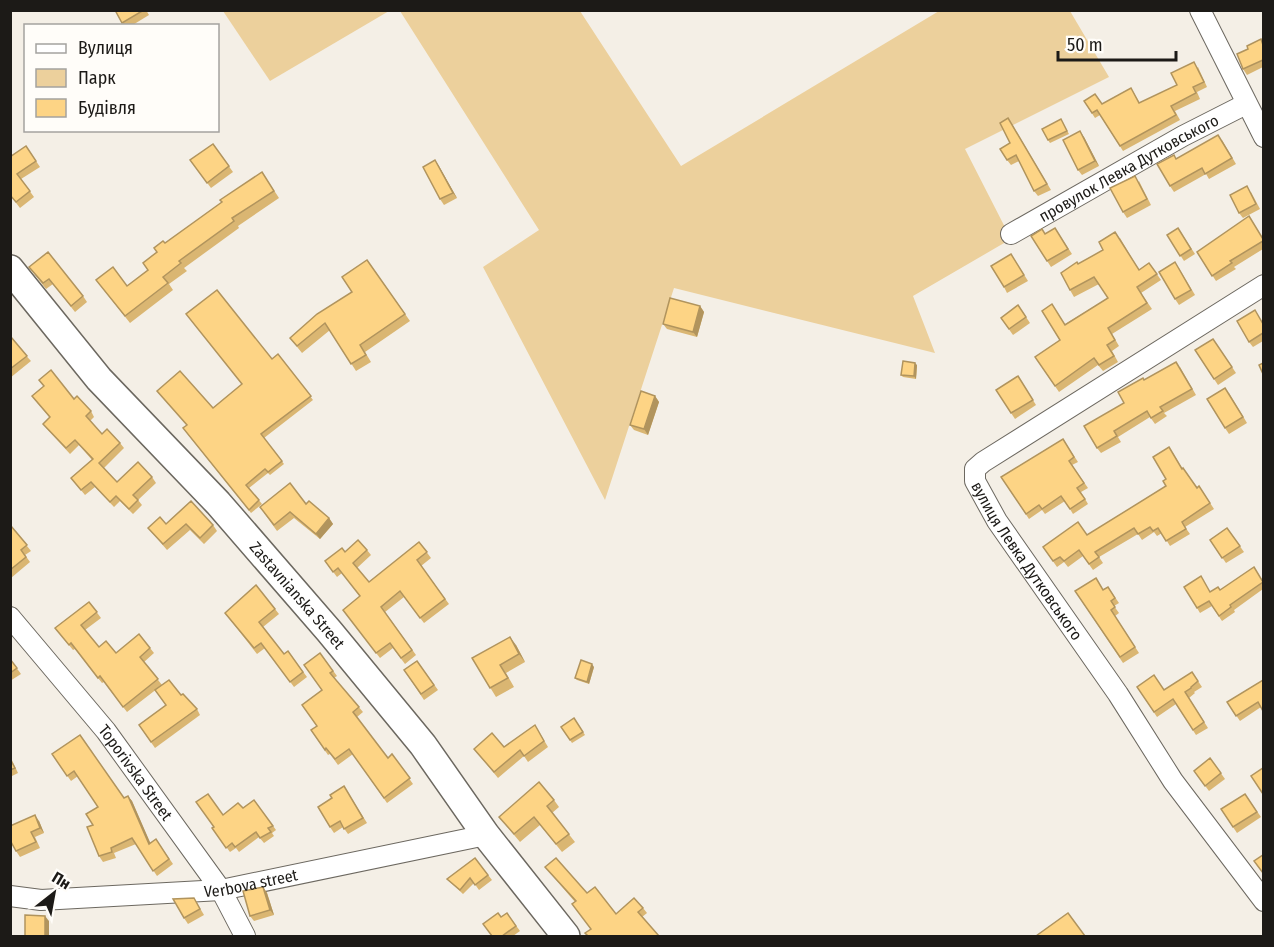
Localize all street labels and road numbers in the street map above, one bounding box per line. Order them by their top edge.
street label: провулок Левка Дутковського [1036,111,1222,226]
street label: вулиця Левка Дутковського [967,478,1086,644]
street label: Zastavnianska Street [246,538,349,653]
street label: Toporivska Street [95,721,177,825]
street label: Verbova street [204,865,300,901]

